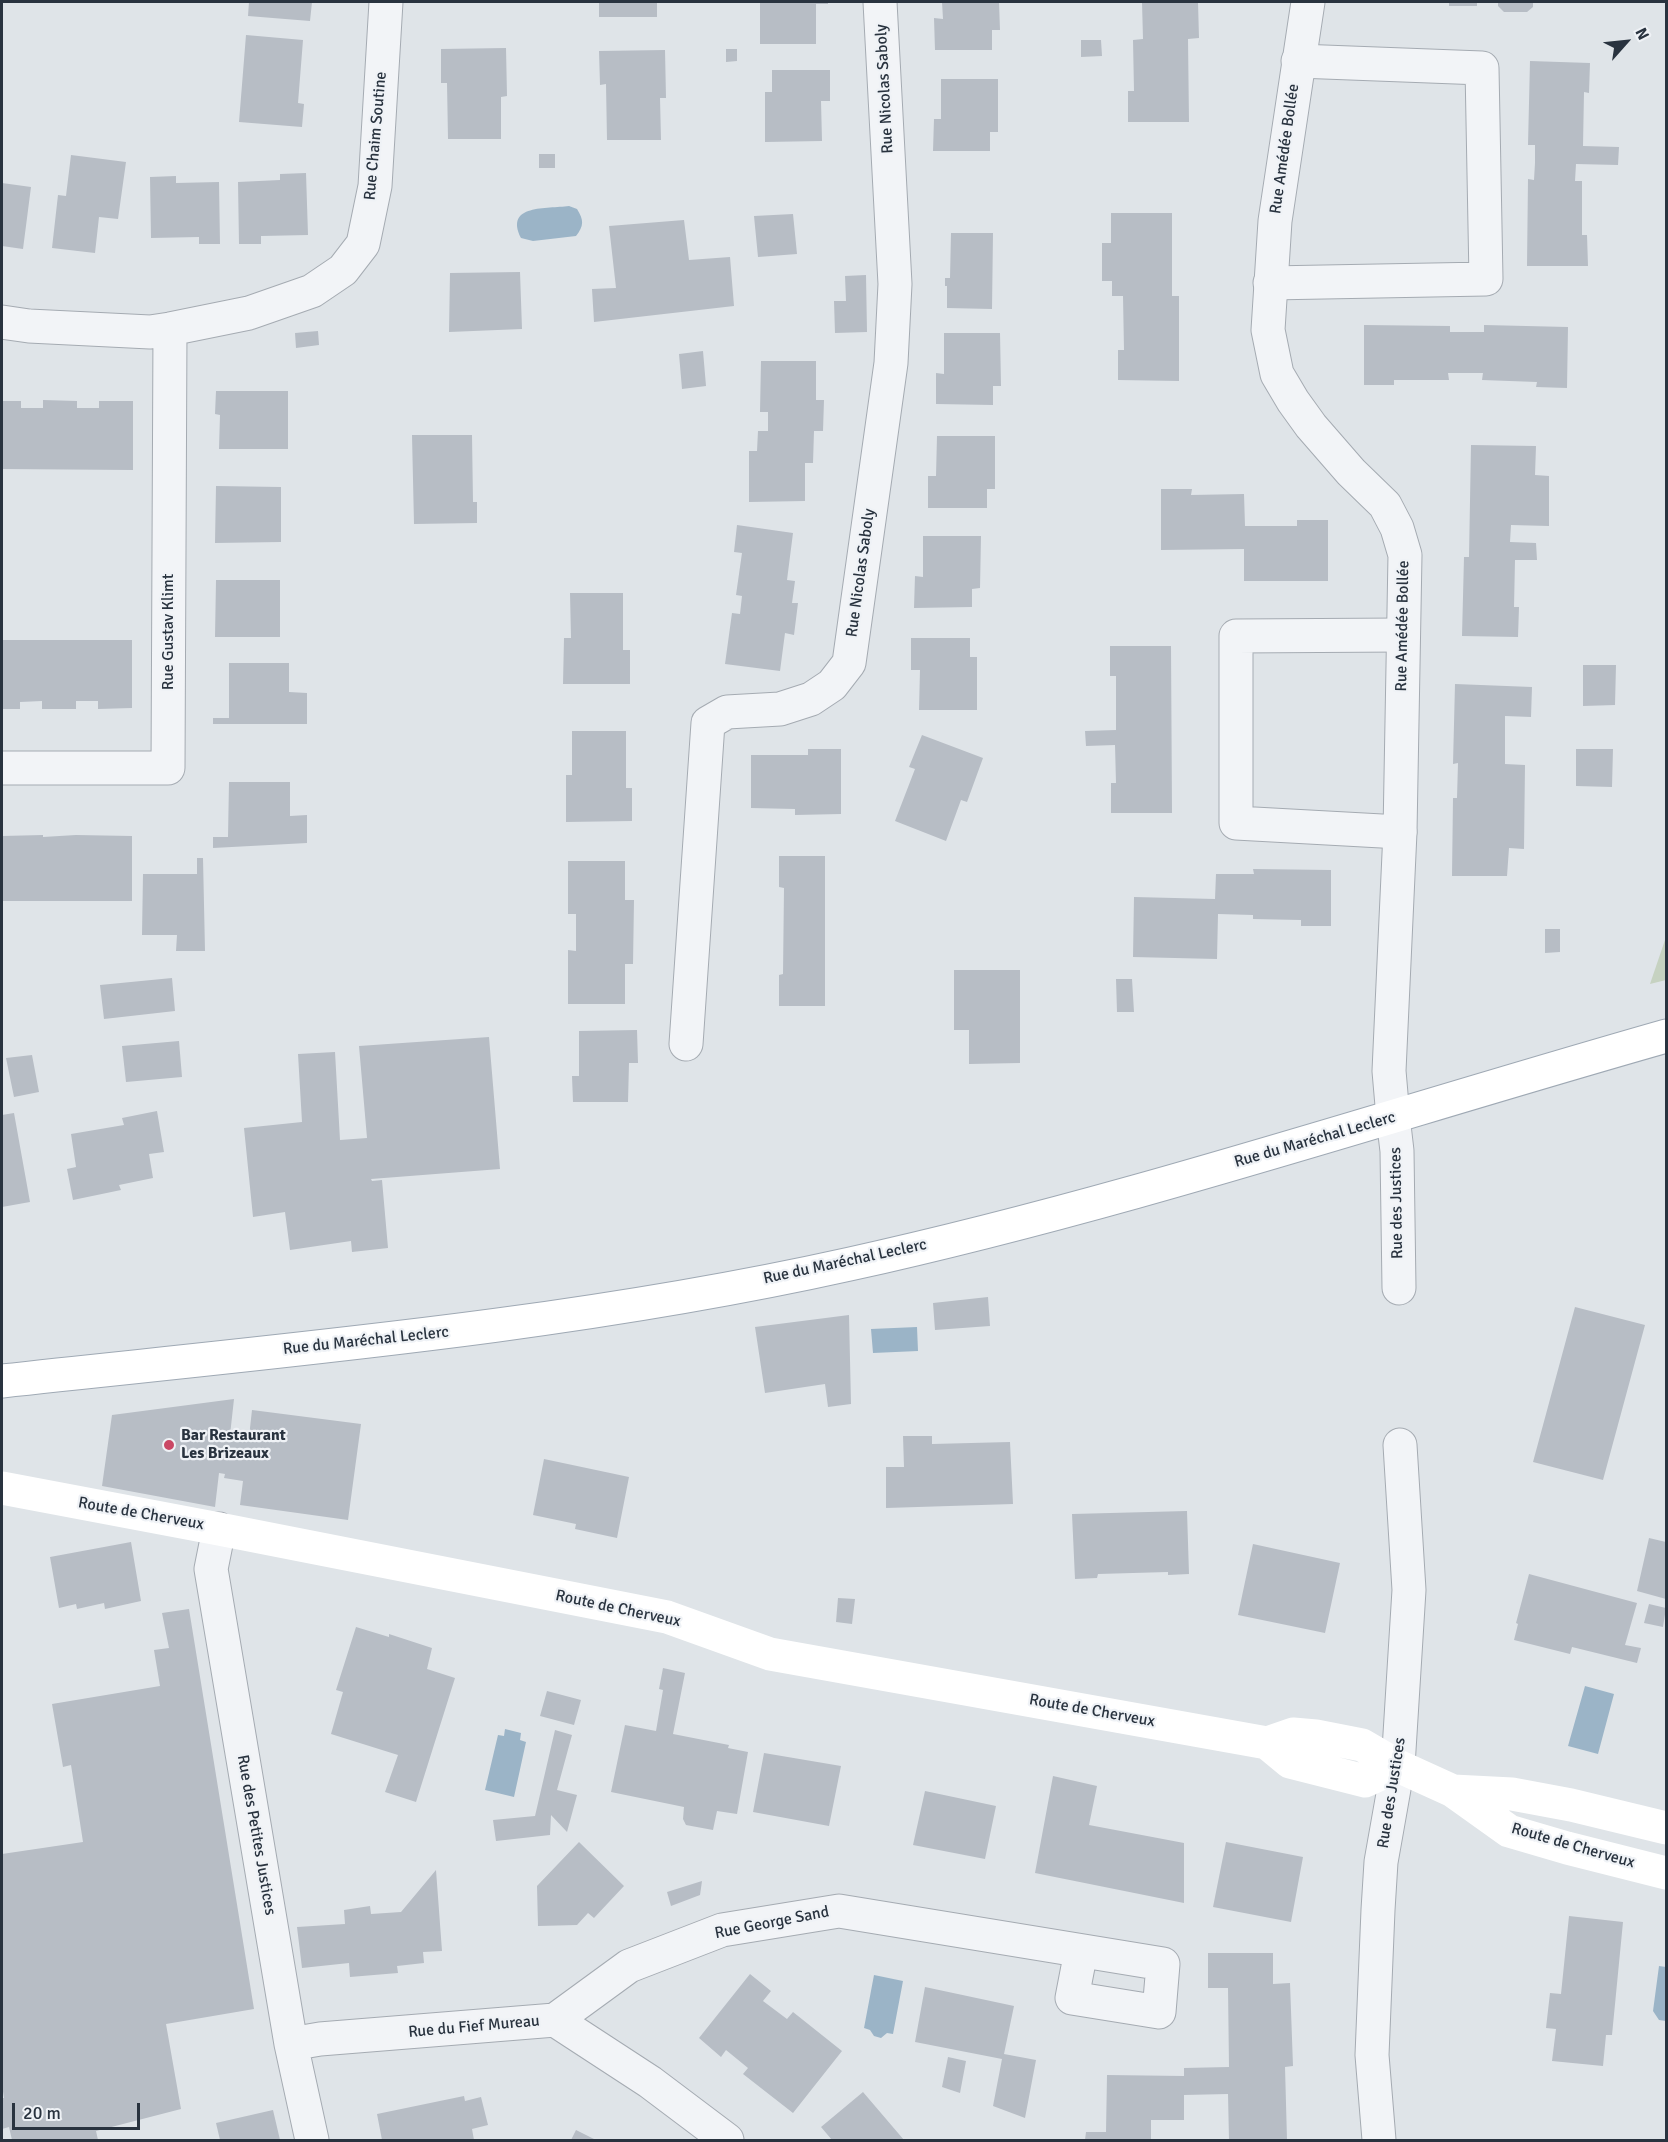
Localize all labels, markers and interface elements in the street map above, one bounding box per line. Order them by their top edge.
north arrow [1596,12,1656,72]
street label: Rue Nicolas Saboly [872,24,898,154]
text: N [1631,24,1653,43]
street label: Rue Chaim Soutine [361,71,391,201]
street label: Rue Amédée Bollée [1266,83,1304,215]
street label: Rue Nicolas Saboly [842,508,880,638]
street label: Rue Amédée Bollée [1392,560,1414,692]
street label: Rue Gustav Klimt [159,574,179,690]
street label: Rue du Maréchal Leclerc [1232,1108,1398,1172]
street label: Rue des Justices [1386,1147,1408,1259]
street label: Rue du Maréchal Leclerc [762,1235,928,1289]
street label: Rue du Maréchal Leclerc [282,1323,450,1359]
place label: Bar Restaurant Les Brizeaux [181,1426,286,1464]
marker: Bar Restaurant Les Brizeaux [162,1438,176,1452]
street label: Route de Cherveux [77,1493,205,1535]
street label: Route de Cherveux [554,1586,682,1632]
street label: Route de Cherveux [1028,1690,1156,1732]
street label: Rue des Justices [1374,1736,1410,1850]
street label: Rue des Petites Justices [232,1753,280,1917]
street label: Route de Cherveux [1509,1819,1637,1873]
street label: Rue George Sand [713,1903,831,1943]
street label: Rue du Fief Mureau [407,2012,541,2042]
scale bar [15,2091,142,2129]
text: 20 m [23,2102,61,2124]

